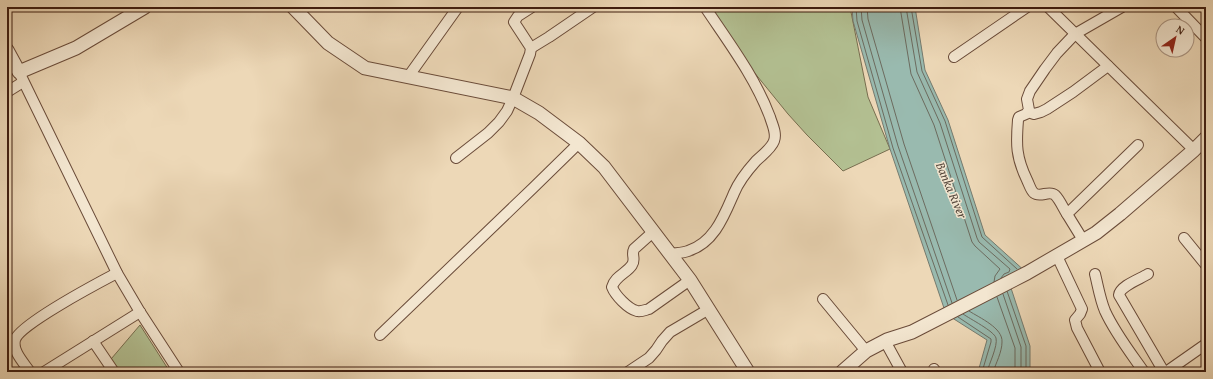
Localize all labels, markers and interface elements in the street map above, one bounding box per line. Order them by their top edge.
north arrow [1155,18,1195,58]
text: N [1173,21,1189,39]
water label: Banka River [931,158,972,223]

